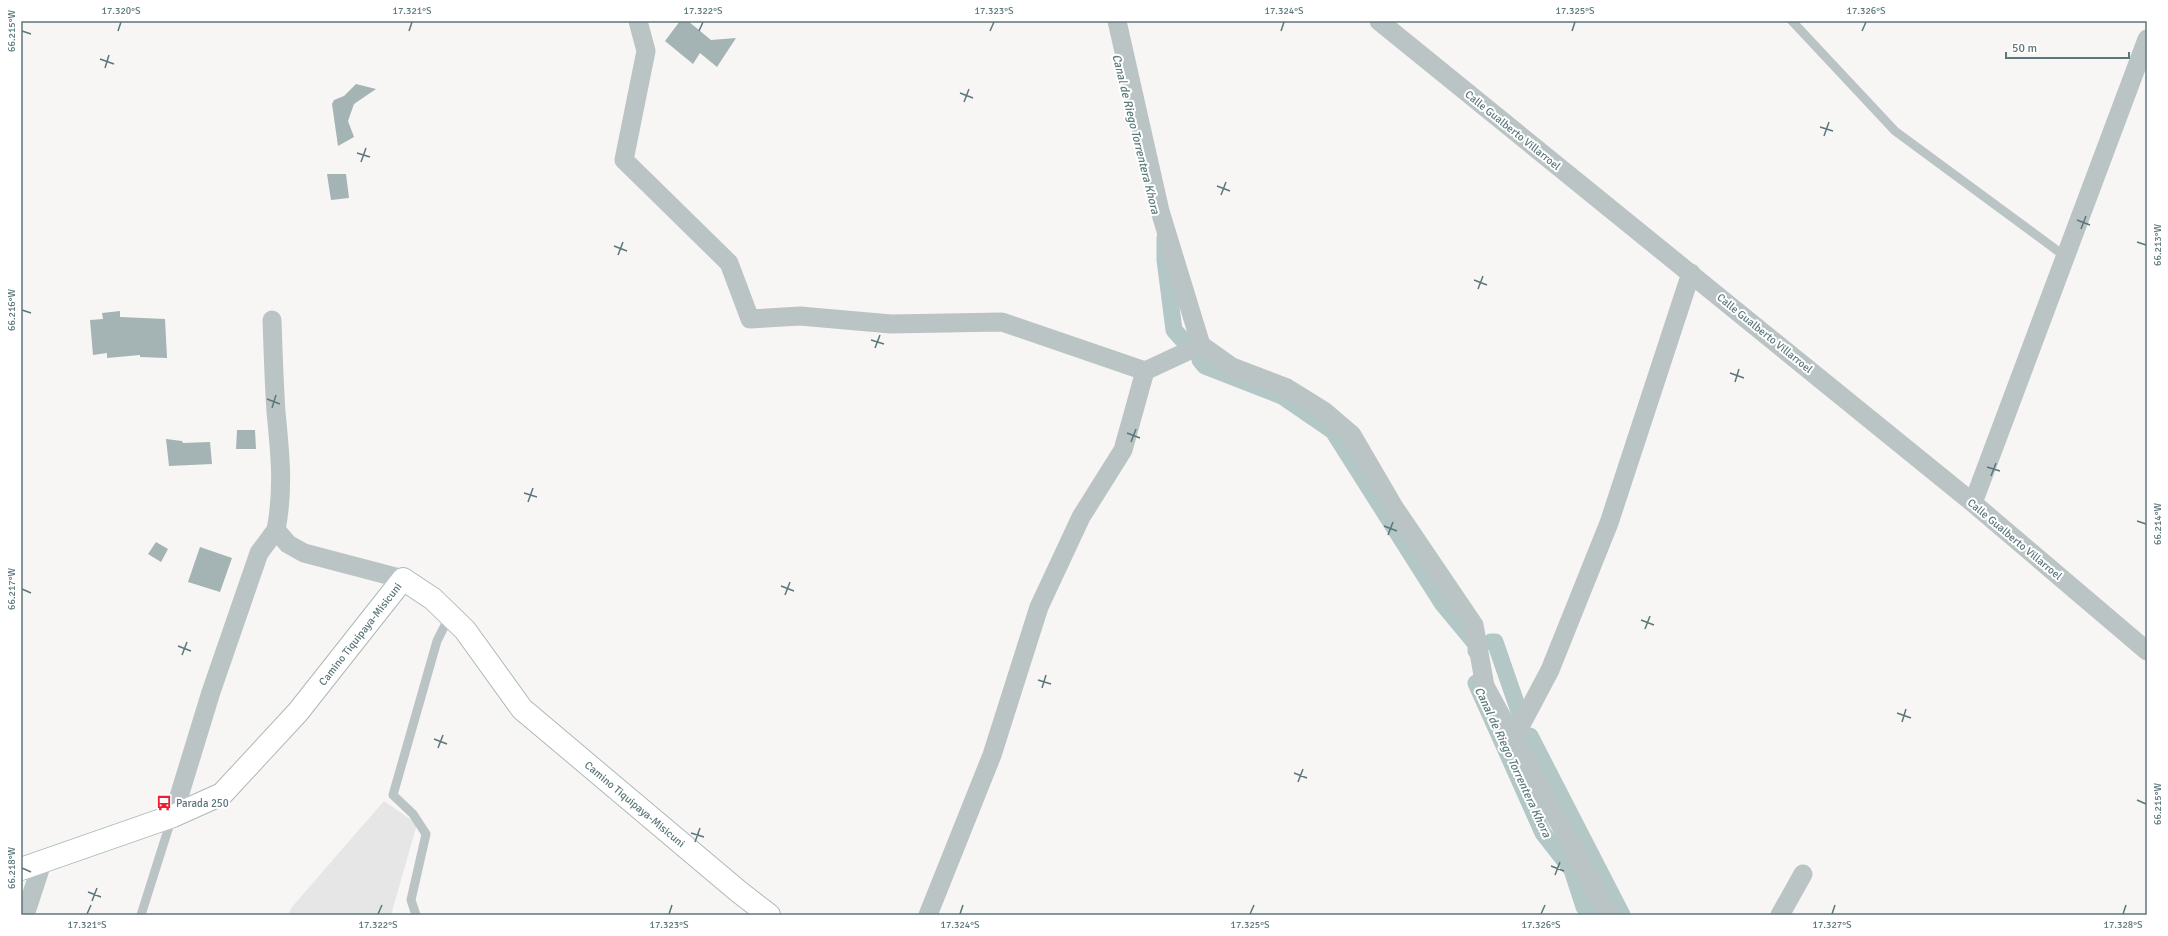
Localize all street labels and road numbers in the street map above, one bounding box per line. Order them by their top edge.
street label: Calle Gualberto Villarroel [1462,88,1563,173]
street label: Calle Gualberto Villarroel [1714,291,1815,376]
street label: Calle Gualberto Villarroel [1965,496,2065,583]
street label: Camino Tiquipaya-Misicuni [316,580,405,688]
street label: Camino Tiquipaya-Misicuni [582,759,687,850]

